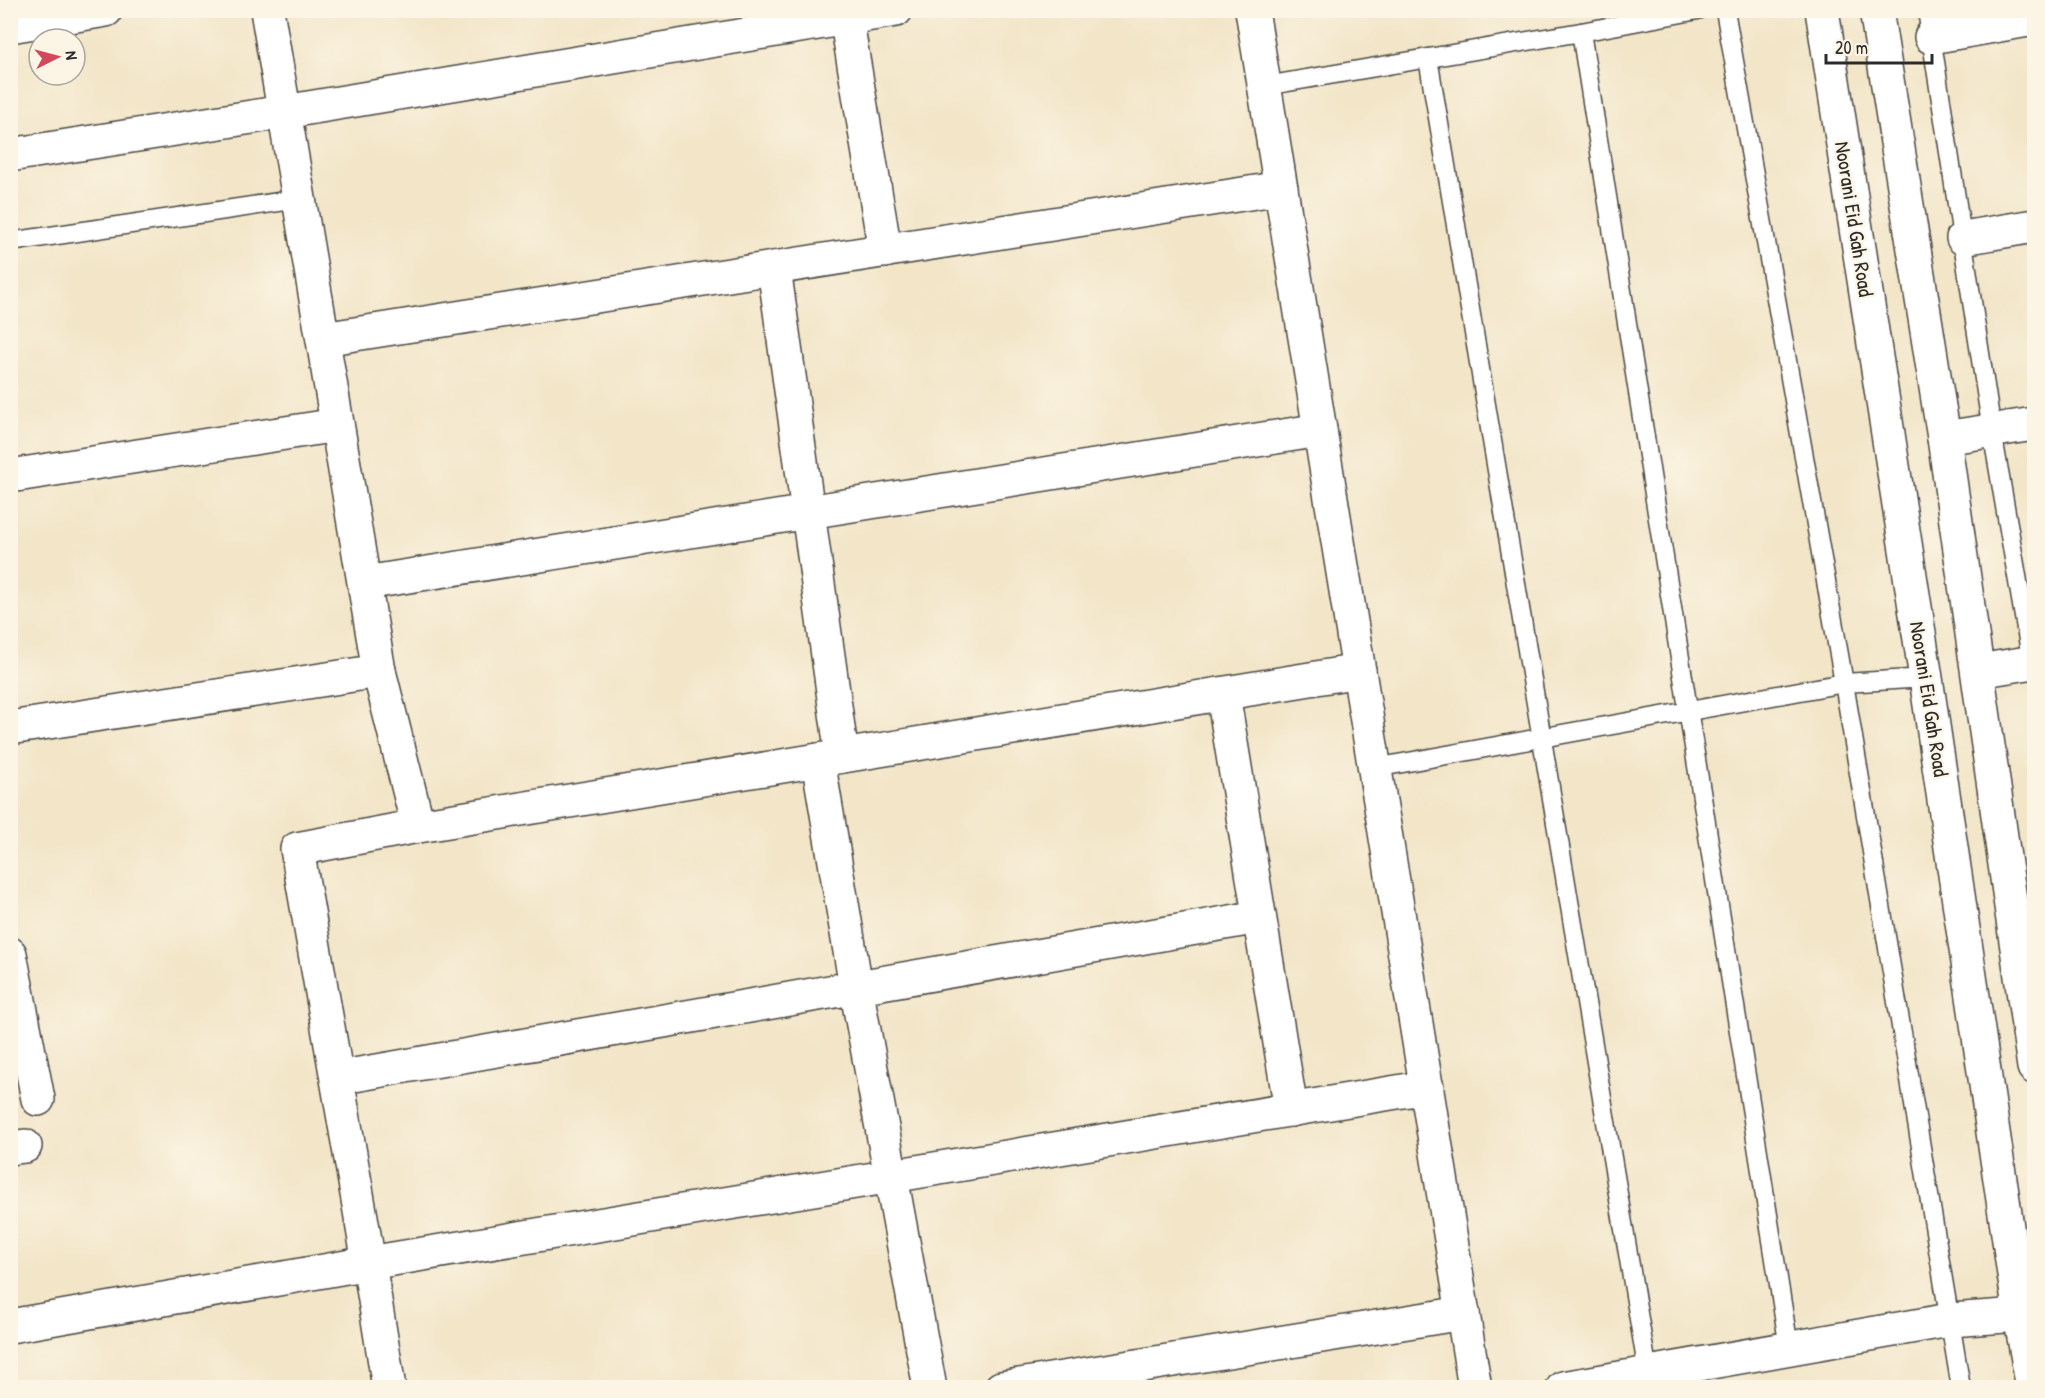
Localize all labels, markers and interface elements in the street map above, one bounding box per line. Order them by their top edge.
north arrow [27,27,87,87]
scale bar [1826,27,1932,65]
text: 20 m [1835,35,1868,60]
text: N [61,50,83,61]
street label: Noorani Eid Gah Road [1828,139,1881,299]
street label: Noorani Eid Gah Road [1903,619,1956,779]

